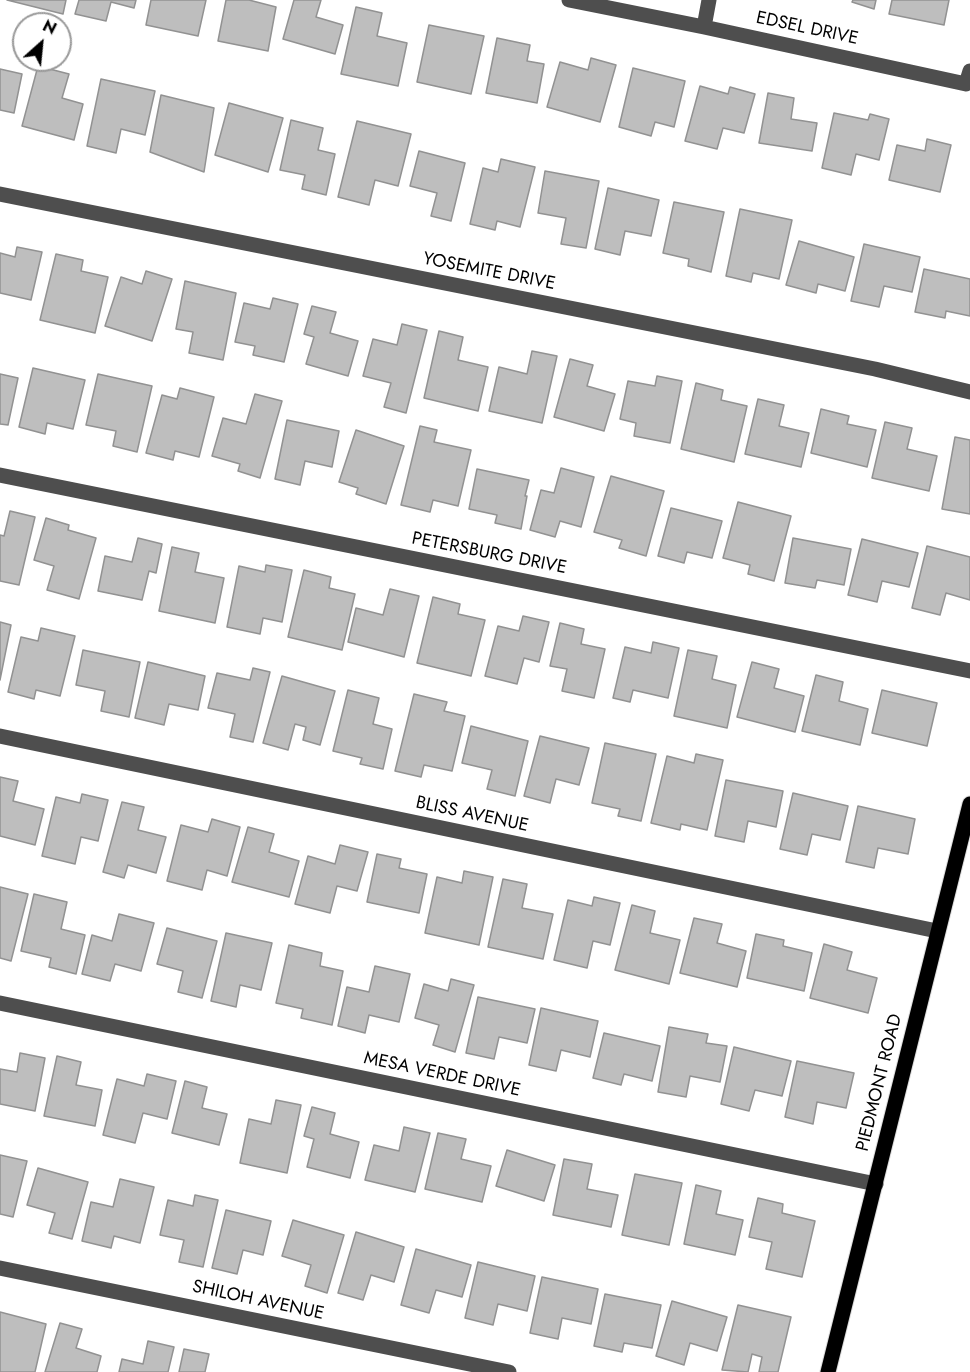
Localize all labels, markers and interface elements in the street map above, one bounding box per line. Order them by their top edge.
street label: EDSEL DRIVE [754,8,860,50]
north arrow [12,12,72,72]
text: N [39,14,60,40]
street label: YOSEMITE DRIVE [421,249,557,295]
street label: PETERSBURG DRIVE [410,528,568,580]
street label: BLISS AVENUE [414,793,530,837]
street label: PIEDMONT ROAD [852,1012,908,1154]
street label: MESA VERDE DRIVE [362,1048,522,1102]
street label: SHILOH AVENUE [190,1276,326,1326]

